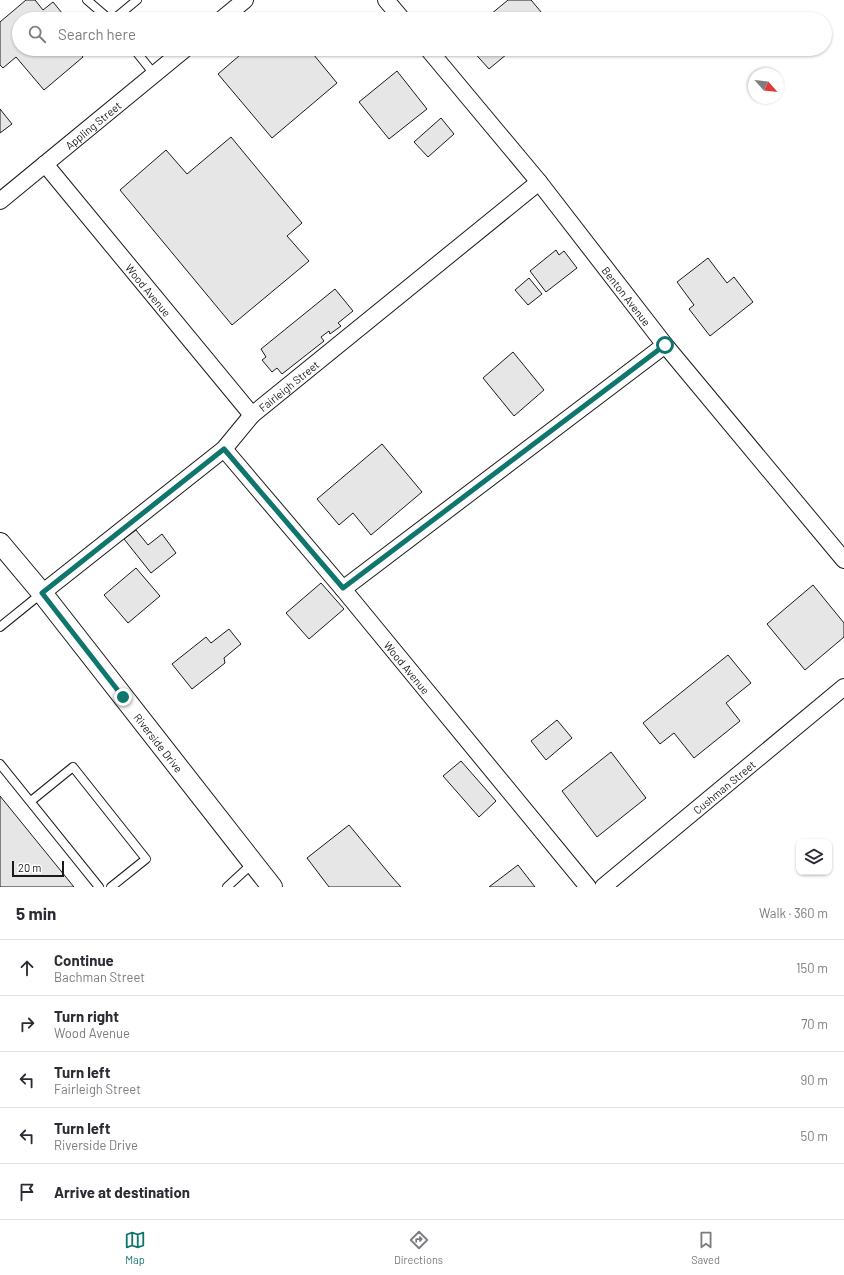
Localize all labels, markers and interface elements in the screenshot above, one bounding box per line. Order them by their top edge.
search box [12,12,832,56]
icon: search [26,23,48,45]
text: Search here [58,25,136,43]
north arrow [748,68,784,104]
street label: Appling Street [62,98,123,152]
street label: Wood Avenue [123,261,174,319]
street label: Benton Avenue [600,263,654,328]
route start [656,336,674,354]
street label: Fairleigh Street [256,357,321,414]
street label: Wood Avenue [382,638,433,696]
route end [114,688,132,706]
street label: Riverside Drive [132,710,186,775]
street label: Cushman Street [690,757,758,816]
map controls [796,839,832,875]
button: layers [796,839,832,875]
scale bar [12,859,64,878]
text: 20 m [18,861,41,874]
text: 5 min [16,903,56,923]
text: Walk · 360 m [759,905,828,921]
text: Continue [54,951,114,969]
icon: ahead [16,957,38,979]
text: 150 m [796,960,828,976]
text: Bachman Street [54,969,145,985]
text: Turn right [54,1007,119,1025]
icon: right [16,1013,38,1035]
text: 70 m [801,1016,828,1032]
text: Wood Avenue [54,1025,130,1041]
text: Turn left [54,1063,110,1081]
icon: left [16,1069,38,1091]
text: 90 m [801,1072,828,1088]
text: Fairleigh Street [54,1081,141,1097]
text: Turn left [54,1119,110,1137]
icon: left [16,1125,38,1147]
text: 50 m [801,1128,828,1144]
text: Riverside Drive [54,1137,138,1153]
icon: arrive [16,1181,38,1203]
text: Arrive at destination [54,1183,190,1201]
tab: Map [124,1229,146,1266]
tab: Directions [394,1229,443,1266]
tab: Saved [691,1229,720,1266]

